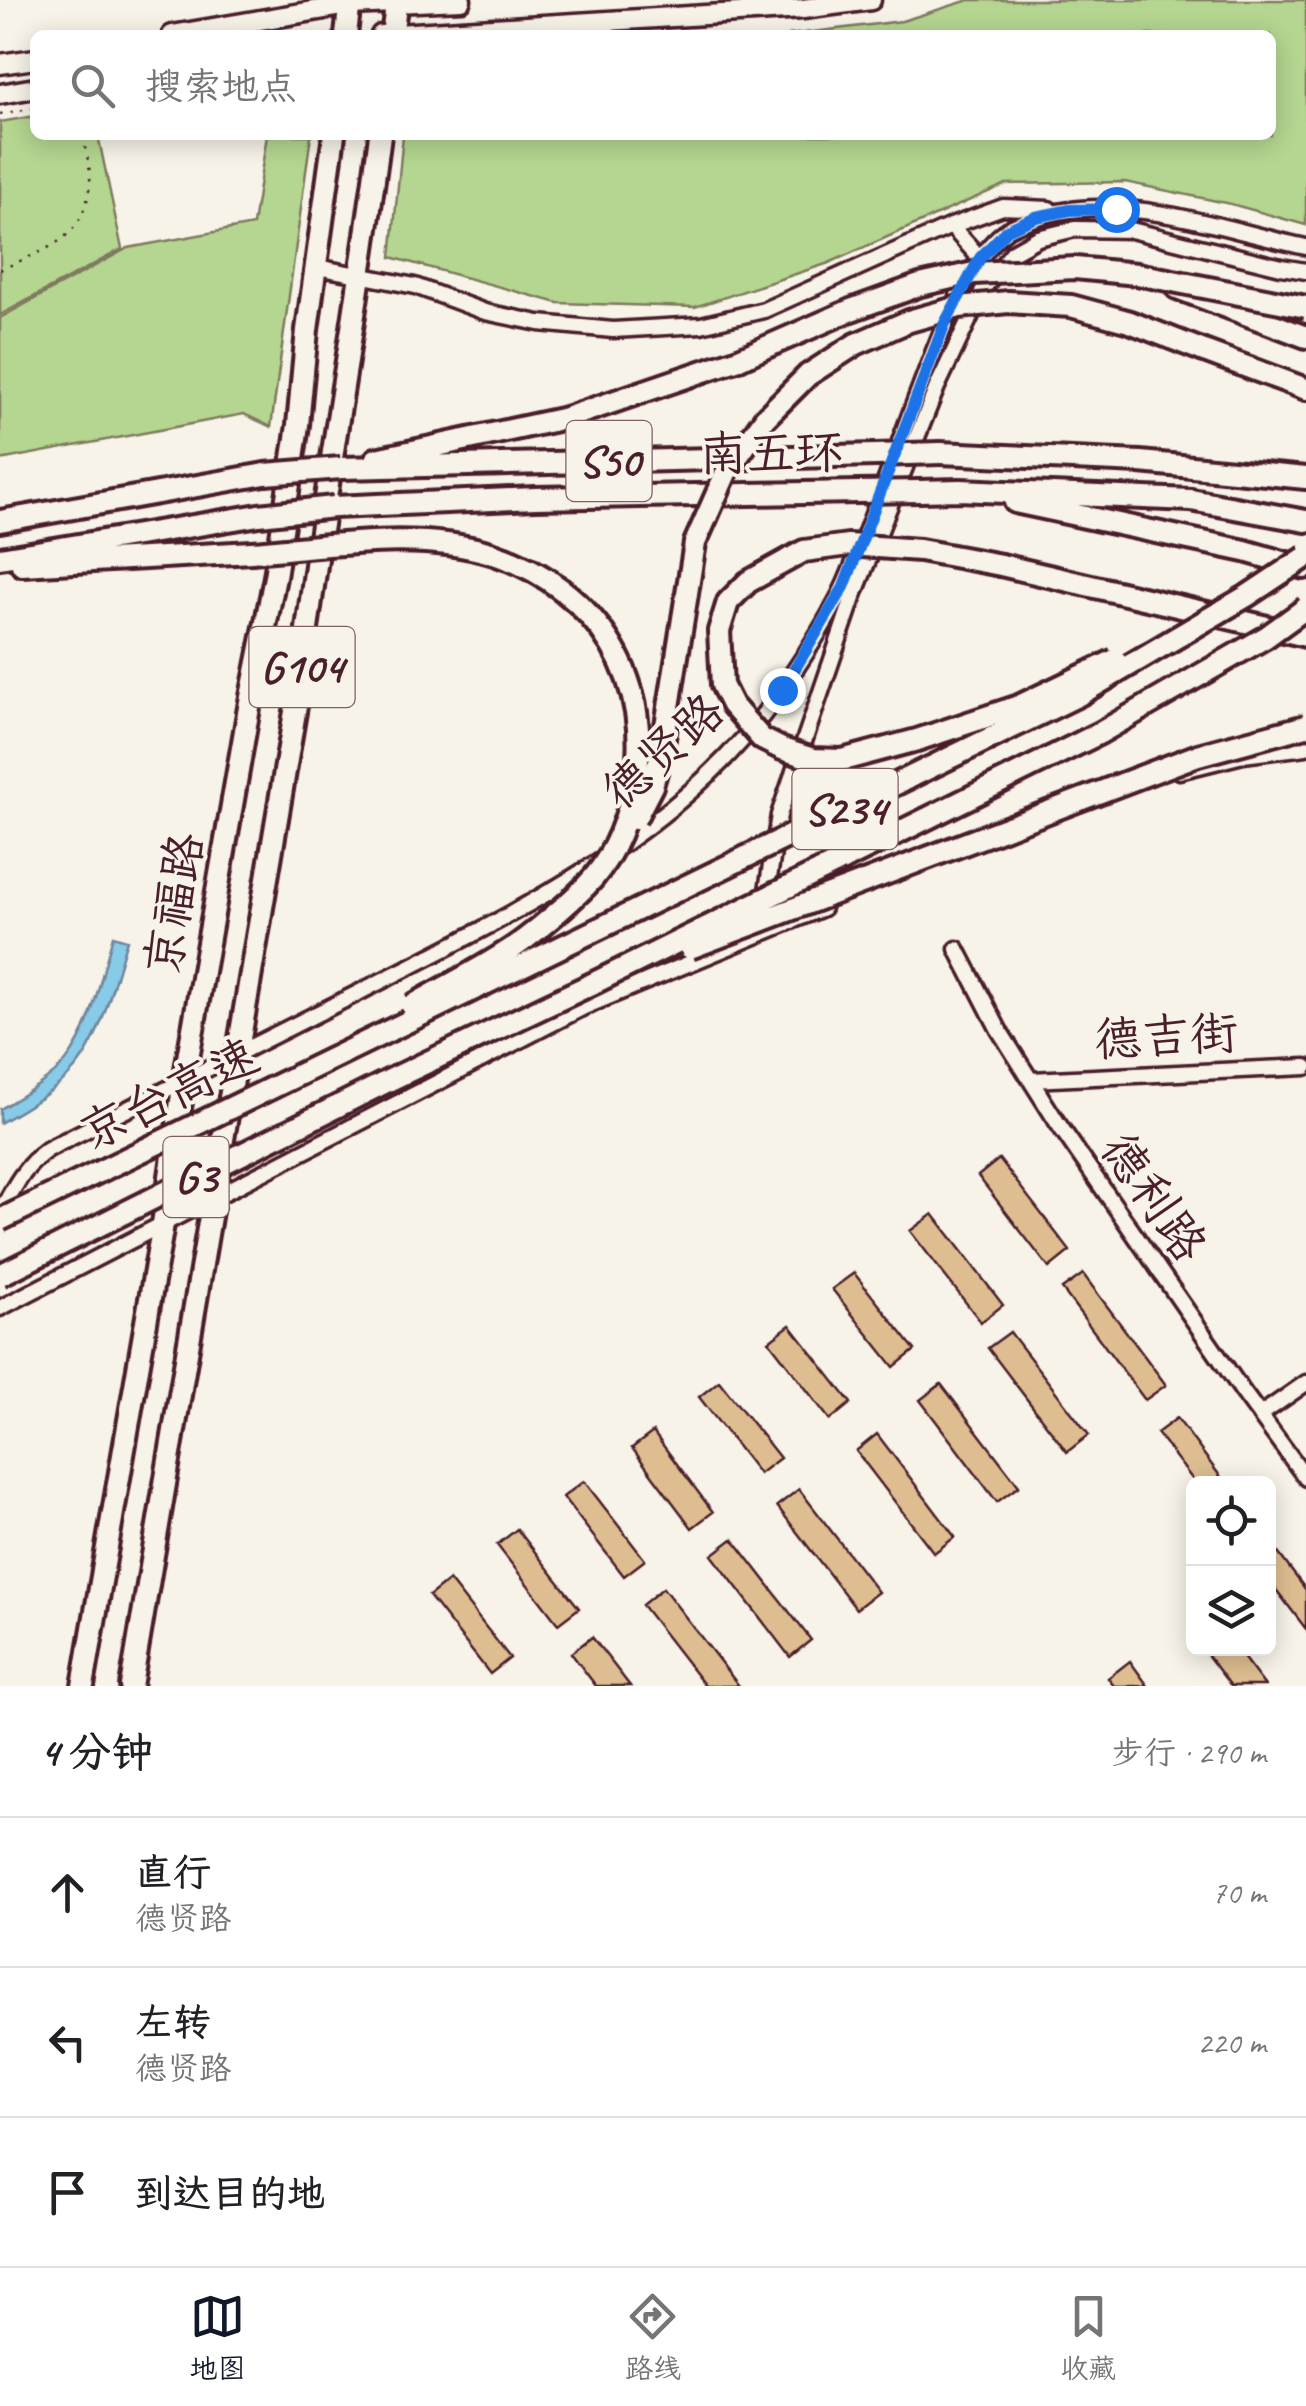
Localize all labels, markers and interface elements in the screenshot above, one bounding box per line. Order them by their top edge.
search box [30,30,1276,140]
icon: search [65,58,120,113]
text: 搜索地点 [145,63,297,110]
route start [1094,187,1140,233]
road number: S50 [566,421,652,501]
street label: 南五环 [698,422,844,484]
road number: G104 [250,627,354,707]
route end [760,668,806,714]
street label: 德贤路 [589,681,737,821]
road number: S234 [792,769,898,849]
street label: 京福路 [132,828,216,980]
street label: 德吉街 [1093,1002,1239,1070]
street label: 京台高速 [70,1025,268,1163]
street label: 德利路 [1088,1121,1220,1273]
road number: G3 [164,1137,228,1217]
map controls [1186,1476,1276,1656]
button: locate [1186,1476,1276,1566]
button: layers [1186,1566,1276,1656]
text: 4 分钟 [40,1726,153,1779]
text: 步行 · 290 m [1112,1732,1266,1773]
text: 直行 [135,1849,211,1896]
icon: ahead [40,1865,95,1920]
text: 70 m [1212,1872,1266,1913]
text: 德贤路 [135,1898,231,1939]
text: 左转 [135,1999,211,2046]
icon: left [40,2015,95,2070]
text: 220 m [1197,2022,1266,2063]
text: 德贤路 [135,2048,231,2089]
icon: arrive [40,2165,95,2220]
text: 到达目的地 [135,2170,325,2217]
tab: 地图 [190,2289,246,2386]
tab: 路线 [625,2289,681,2386]
tab: 收藏 [1060,2289,1116,2386]

